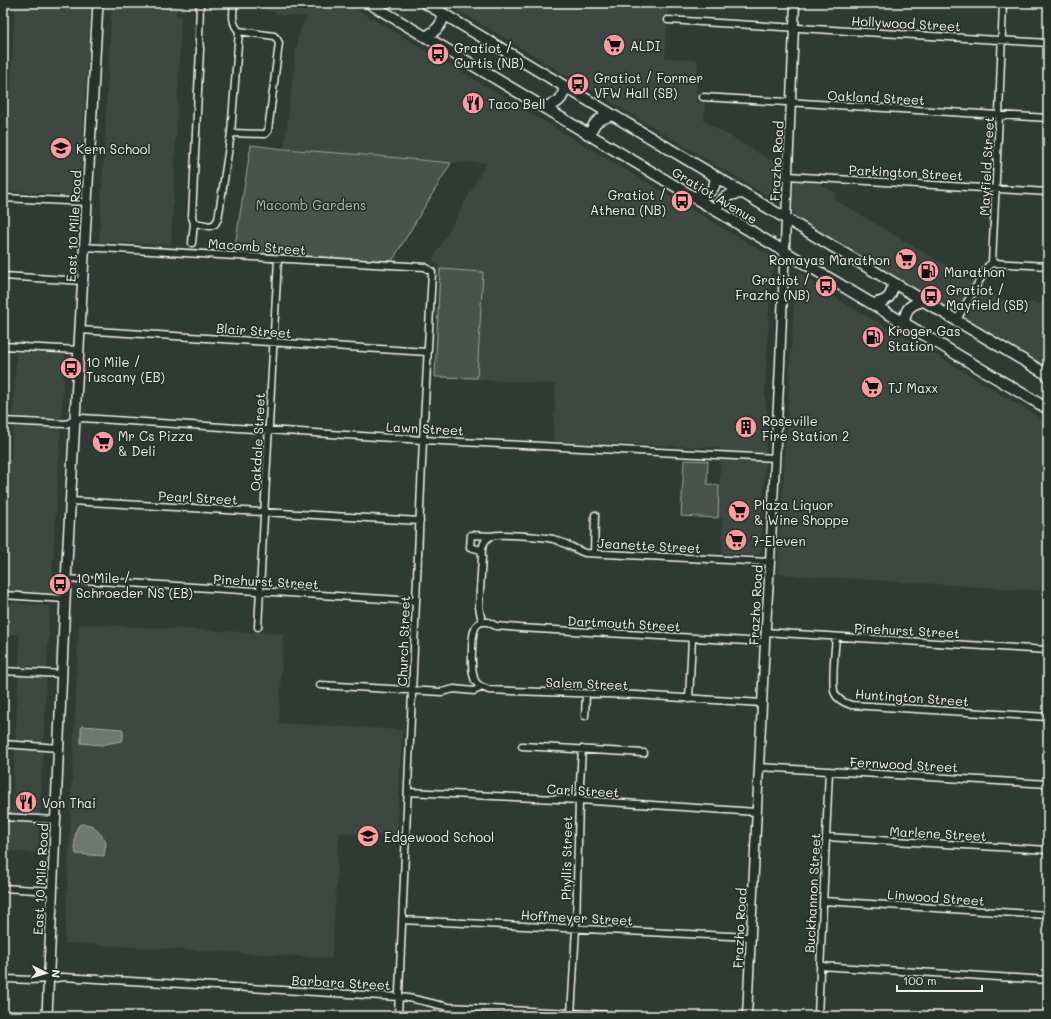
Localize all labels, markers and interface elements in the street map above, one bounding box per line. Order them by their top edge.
street label: Hollywood Street [851,12,961,34]
supermarket icon: ALDI [601,32,627,58]
place label: ALDI [630,37,661,54]
place label: Gratiot / Curtis (NB) [454,39,524,71]
bus stop icon: Gratiot / Curtis (NB) [425,41,451,67]
place label: Gratiot / Former VFW Hall (SB) [594,69,703,101]
bus stop icon: Gratiot / Former VFW Hall (SB) [565,71,591,97]
street label: Oakland Street [827,86,925,108]
restaurant icon: Taco Bell [460,90,486,116]
place label: Taco Bell [488,95,546,112]
street label: Mayfield Street [975,116,997,216]
street label: Frazho Road [765,120,787,202]
school or university icon: Kern School [48,135,74,161]
place label: Kern School [76,140,151,157]
street label: Parkington Street [848,161,964,183]
street label: Gratiot Avenue [669,163,761,227]
street label: East 10 Mile Road [62,170,84,282]
place label: Gratiot / Athena (NB) [590,186,666,218]
bus stop icon: Gratiot / Athena (NB) [669,188,695,214]
park label: Macomb Gardens [256,196,366,213]
street label: Macomb Street [208,234,307,258]
supermarket icon: Romayas Marathon [893,246,919,272]
place label: Romayas Marathon [769,251,890,268]
fuel station icon: Marathon [915,258,941,284]
place label: Marathon [944,263,1005,280]
place label: Gratiot / Frazho (NB) [735,271,810,303]
bus stop icon: Gratiot / Frazho (NB) [813,273,839,299]
place label: Gratiot / Mayfield (SB) [946,281,1028,313]
bus stop icon: Gratiot / Mayfield (SB) [918,283,944,309]
street label: Blair Street [216,319,293,341]
place label: Kroger Gas Station [888,322,960,354]
fuel station icon: Kroger Gas Station [860,324,886,350]
place label: 10 Mile / Tuscany (EB) [86,353,165,385]
bus stop icon: 10 Mile / Tuscany (EB) [58,355,84,381]
supermarket icon: TJ Maxx [859,374,885,400]
place label: TJ Maxx [888,379,939,396]
street label: Oakdale Street [246,392,268,492]
place label: Roseville Fire Station 2 [762,412,849,444]
building icon: Roseville Fire Station 2 [733,414,759,440]
street label: Lawn Street [386,417,465,439]
place label: Mr Cs Pizza & Deli [118,427,193,459]
supermarket icon: Mr Cs Pizza & Deli [90,429,116,455]
street label: Pearl Street [158,486,238,508]
place label: Plaza Liquor & Wine Shoppe [754,496,849,528]
supermarket icon: Plaza Liquor & Wine Shoppe [726,498,752,524]
supermarket icon: 7-Eleven [723,527,749,553]
place label: 7-Eleven [752,532,806,549]
street label: Jeanette Street [597,534,701,556]
street label: Frazho Road [744,564,766,646]
place label: 10 Mile / Schroeder NS (EB) [76,569,193,601]
street label: Pinehurst Street [213,570,320,592]
bus stop icon: 10 Mile / Schroeder NS (EB) [47,571,73,597]
street label: Church Street [393,595,413,687]
street label: Dartmouth Street [567,612,681,634]
street label: Pinehurst Street [854,619,961,641]
street label: Salem Street [545,673,629,693]
street label: Huntington Street [854,685,970,709]
street label: Fernwood Street [849,753,959,775]
street label: Carl Street [546,780,620,800]
restaurant icon: Von Thai [13,789,39,815]
place label: Von Thai [42,794,96,811]
street label: Phyllis Street [557,815,575,900]
street label: Marlene Street [889,822,987,844]
street label: East 10 Mile Road [29,823,51,935]
school or university icon: Edgewood School [355,823,381,849]
place label: Edgewood School [384,828,494,845]
street label: Buckhannon Street [800,832,824,953]
street label: Linwood Street [887,885,985,909]
street label: Frazho Road [728,887,750,969]
street label: Hoffmeyer Street [520,906,634,928]
north arrow [26,953,66,993]
scale bar [897,967,982,993]
text: N [49,969,64,979]
street label: Barbara Street [291,971,391,993]
text: 100 m [903,972,937,988]

